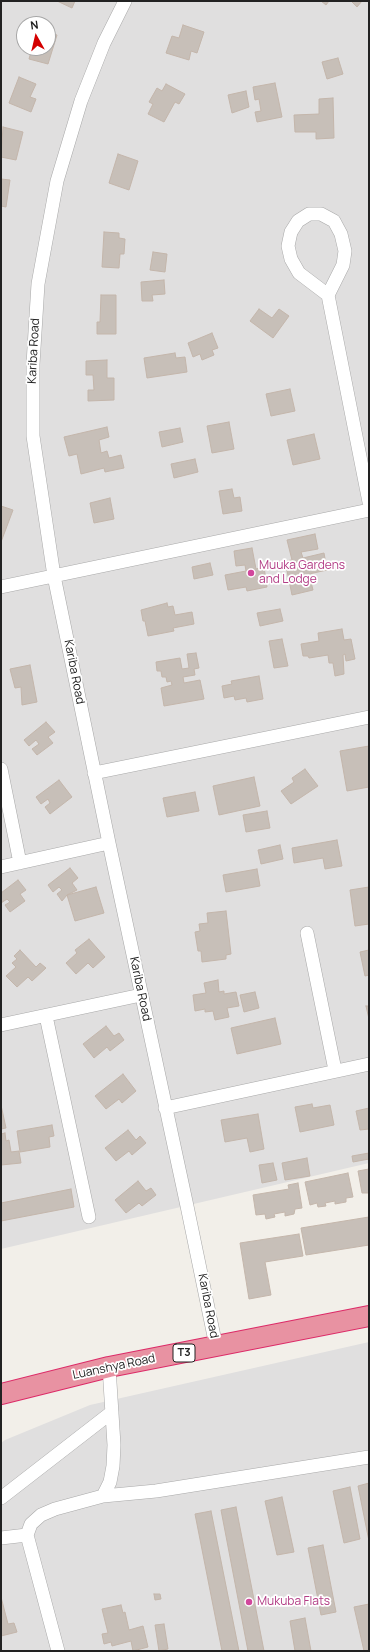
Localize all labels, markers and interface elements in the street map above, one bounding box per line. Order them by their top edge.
north arrow [16,16,56,56]
text: N [29,17,39,33]
street label: Kariba Road [25,318,43,384]
place label: Muuka Gardens and Lodge [259,559,345,587]
marker: Muuka Gardens and Lodge [246,568,256,578]
street label: Kariba Road [61,638,87,706]
street label: Kariba Road [126,955,154,1023]
street label: Kariba Road [195,1272,221,1340]
road number: T3 [173,1344,195,1362]
street label: Luanshya Road [71,1351,157,1383]
place label: Mukuba Flats [257,1595,330,1609]
marker: Mukuba Flats [244,1597,254,1607]

